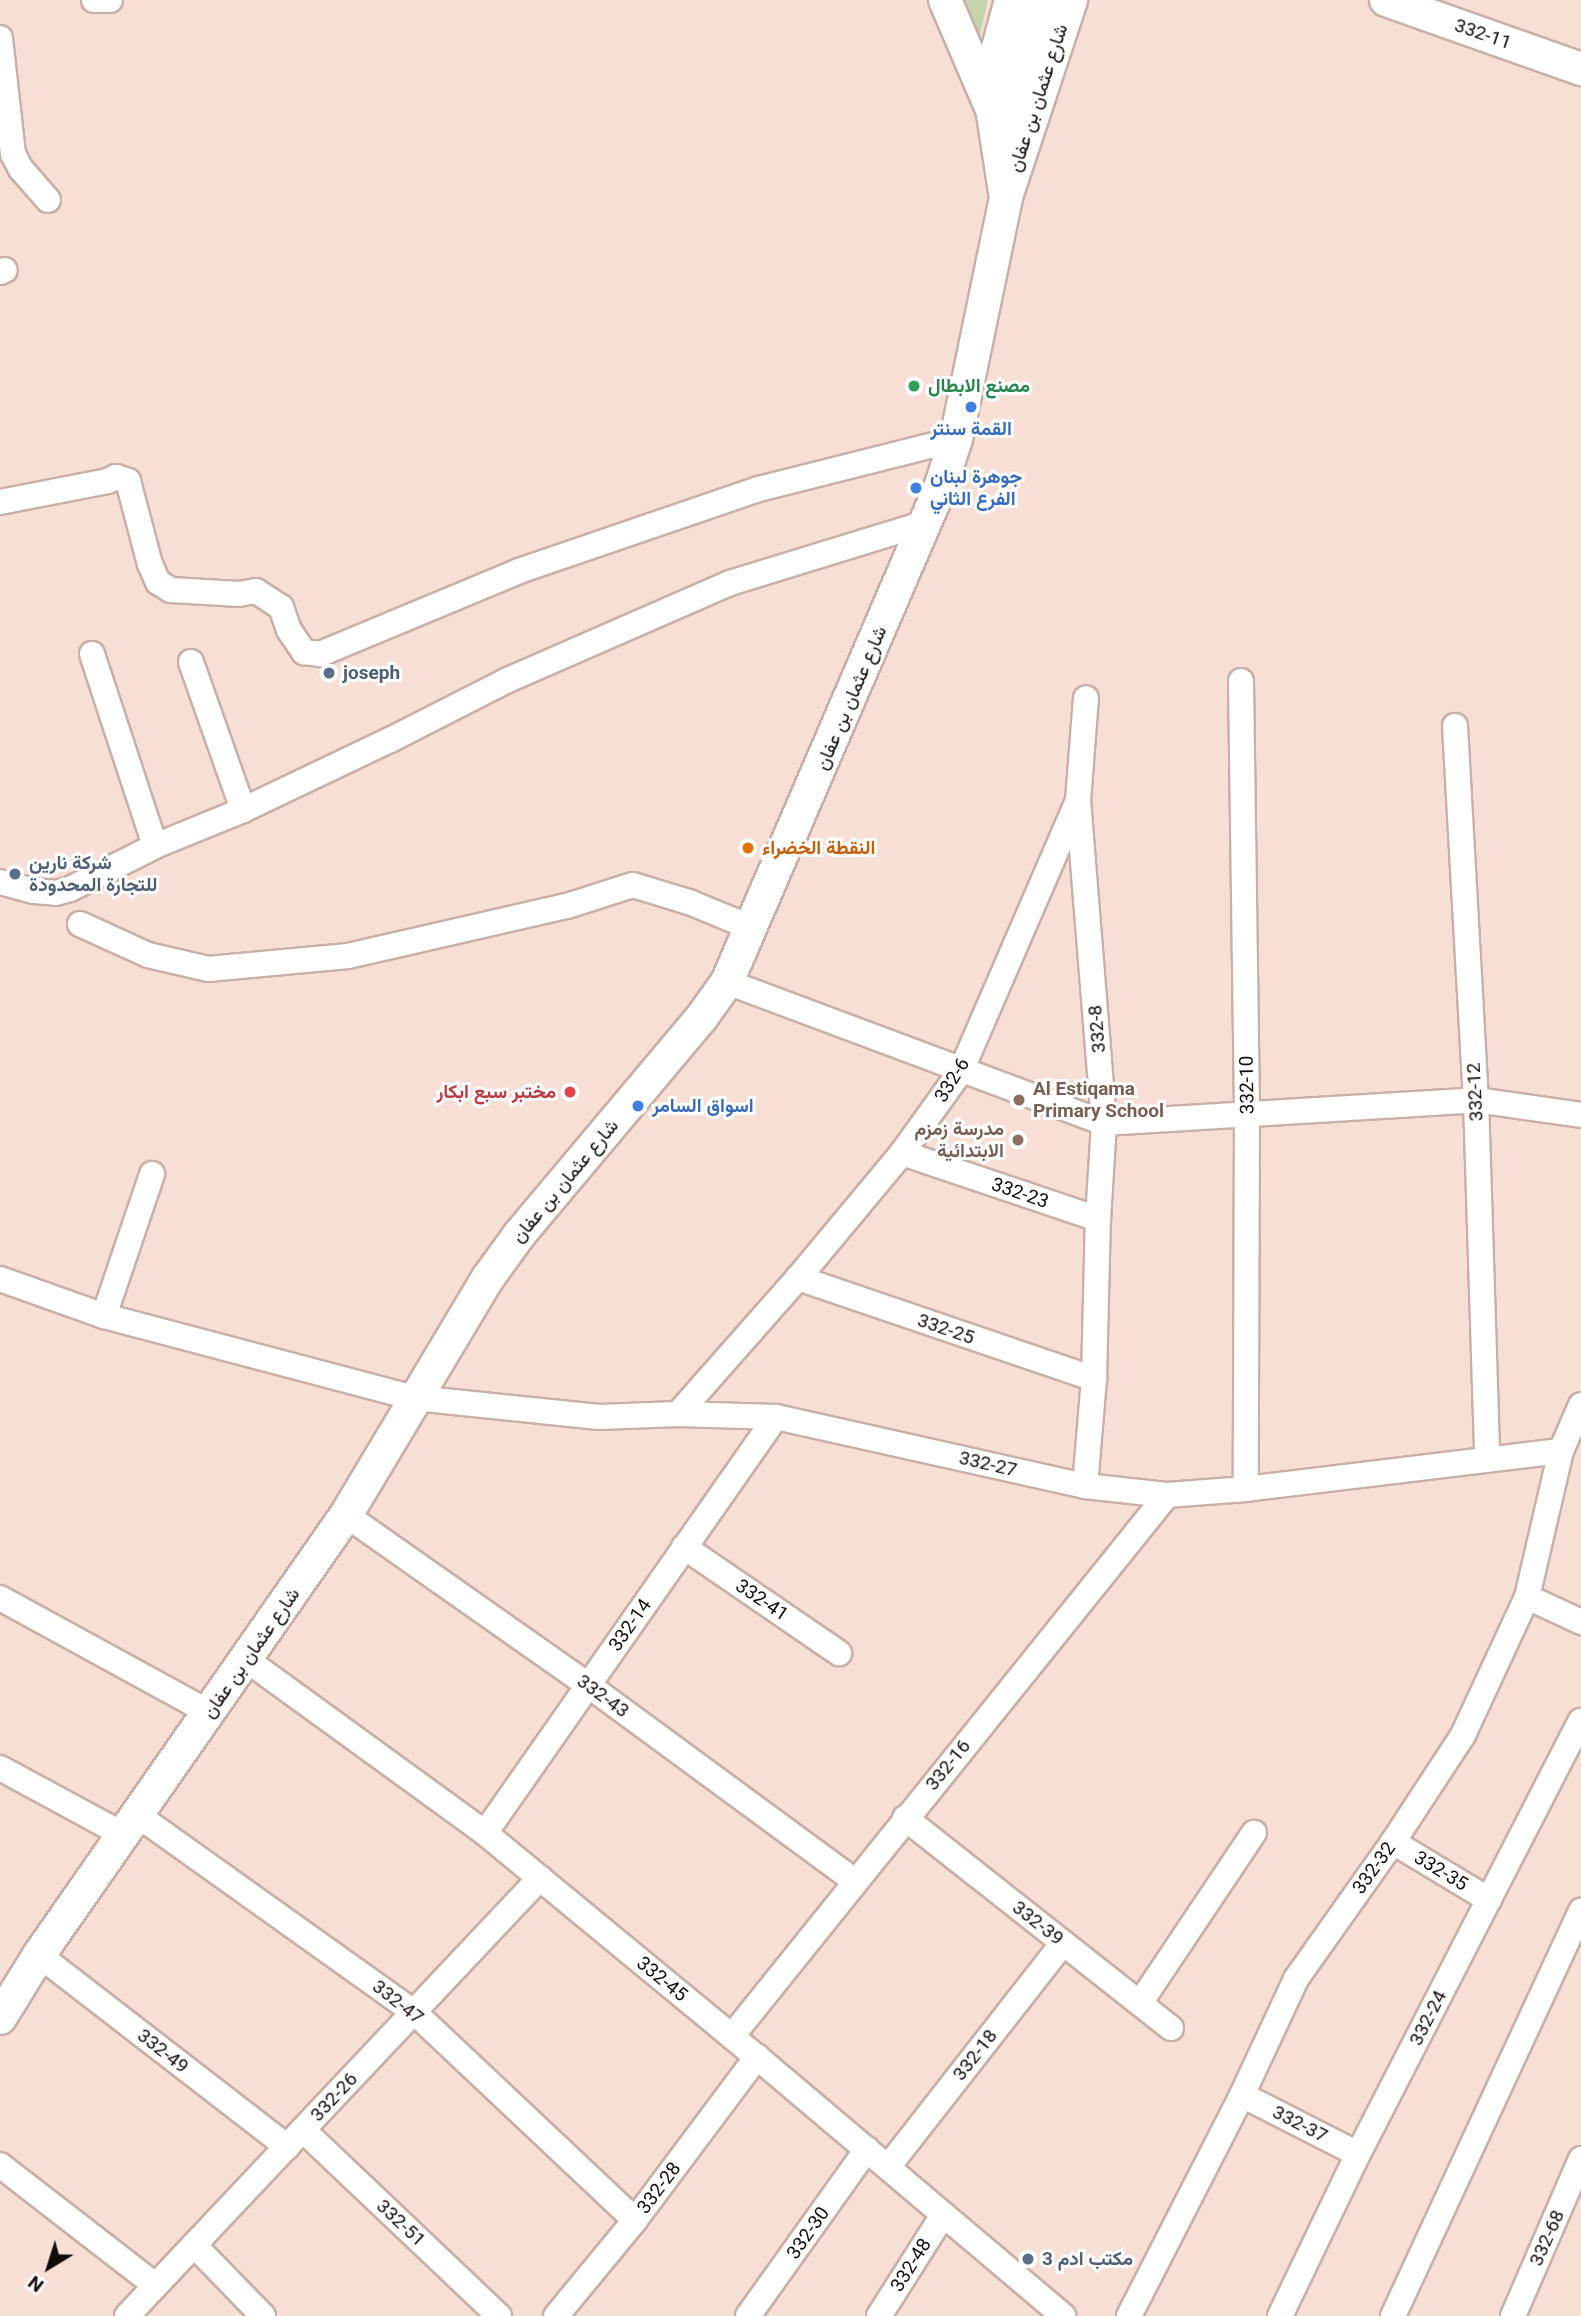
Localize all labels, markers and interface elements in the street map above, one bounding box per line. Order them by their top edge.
street label: 332-11 [1452,14,1514,54]
street label: شارع عثمان بن عفان [1003,21,1073,175]
place label: مصنع الابطال [928,375,1030,397]
marker: مصنع الابطال [906,378,922,394]
marker: القمة سنتر [963,399,979,415]
place label: القمة سنتر [930,418,1012,440]
place label: جوهرة لبنان الفرع الثاني [930,466,1022,510]
marker: جوهرة لبنان الفرع الثاني [908,480,924,496]
street label: شارع عثمان بن عفان [810,623,892,773]
place label: joseph [343,662,400,684]
marker: joseph [321,665,337,681]
place label: النقطة الخضراء [762,837,875,859]
marker: النقطة الخضراء [740,840,756,856]
place label: شركة نارين للتجارة المحدودة [29,852,157,896]
marker: شركة نارين للتجارة المحدودة [7,866,23,882]
street label: 332-8 [1084,1004,1110,1054]
street label: 332-6 [930,1054,974,1106]
street label: 332-10 [1235,1055,1259,1115]
street label: 332-12 [1462,1062,1488,1122]
place label: Al Estiqama Primary School [1033,1078,1164,1122]
place label: مختبر سبع ابكار [436,1081,556,1103]
marker: مختبر سبع ابكار [562,1084,578,1100]
marker: Al Estiqama Primary School [1011,1092,1027,1108]
place label: اسواق السامر [652,1095,754,1117]
marker: اسواق السامر [630,1098,646,1114]
street label: شارع عثمان بن عفان [507,1115,623,1247]
place label: مدرسة زمزم الابتدائية [915,1118,1004,1162]
marker: مدرسة زمزم الابتدائية [1010,1132,1026,1148]
street label: 332-23 [989,1173,1051,1213]
street label: 332-25 [915,1309,977,1349]
street label: 332-27 [957,1446,1019,1482]
street label: 332-41 [731,1574,793,1626]
street label: شارع عثمان بن عفان [197,1583,305,1723]
street label: 332-14 [604,1594,656,1656]
street label: 332-43 [573,1670,633,1722]
street label: 332-16 [921,1735,975,1795]
street label: 332-32 [1348,1838,1400,1898]
street label: 332-35 [1410,1846,1472,1896]
street label: 332-39 [1008,1896,1068,1950]
street label: 332-45 [632,1952,692,2006]
street label: 332-47 [368,1975,428,2029]
street label: 332-24 [1405,1987,1451,2049]
street label: 332-49 [133,2024,193,2078]
street label: 332-18 [948,2025,1002,2085]
street label: 332-26 [306,2068,362,2126]
street label: 332-37 [1269,2101,1331,2147]
street label: 332-28 [632,2158,686,2218]
street label: 332-51 [372,2195,430,2251]
street label: 332-30 [782,2202,834,2264]
street label: 332-68 [1525,2207,1569,2269]
north arrow [14,2232,84,2302]
street label: 332-48 [886,2234,936,2296]
place label: مكتب ادم 3 [1042,2248,1133,2270]
marker: مكتب ادم 3 [1020,2251,1036,2267]
text: N [23,2271,48,2297]

